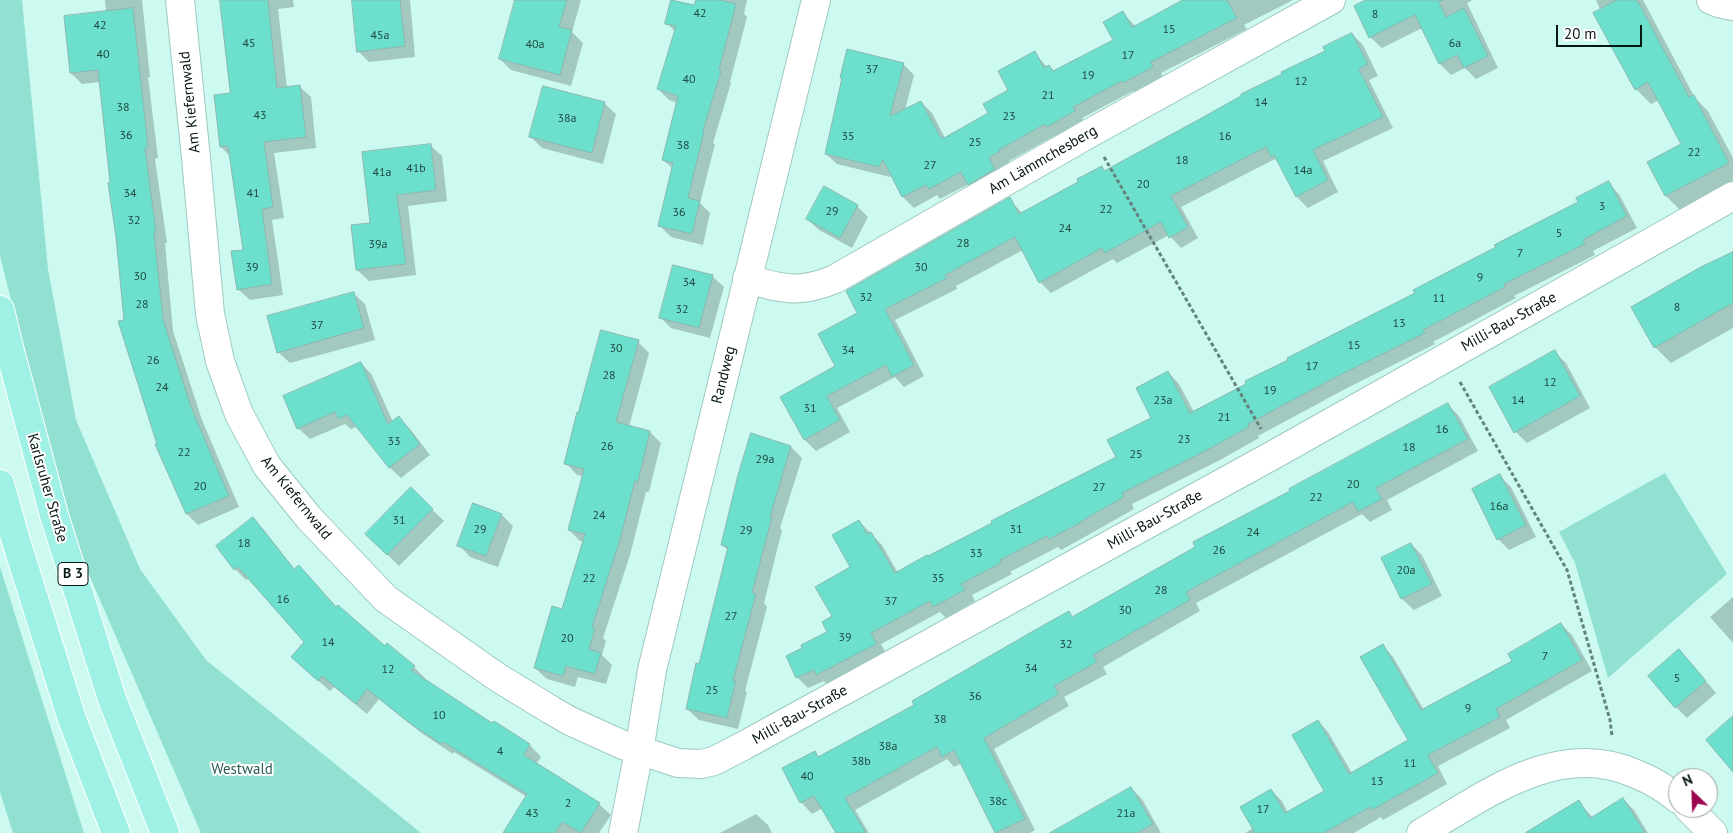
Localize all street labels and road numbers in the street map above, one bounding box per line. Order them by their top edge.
street label: Am Kiefernwald [176,50,204,154]
street label: Am Lämmchesberg [986,122,1100,198]
street label: Milli-Bau-Straße [1458,288,1560,356]
street label: Randweg [708,344,740,406]
street label: Karlsruher Straße [23,432,71,544]
street label: Am Kiefernwald [257,453,335,543]
street label: Milli-Bau-Straße [1104,486,1206,554]
road number: B 3 [58,562,88,586]
street label: Milli-Bau-Straße [749,681,851,749]

